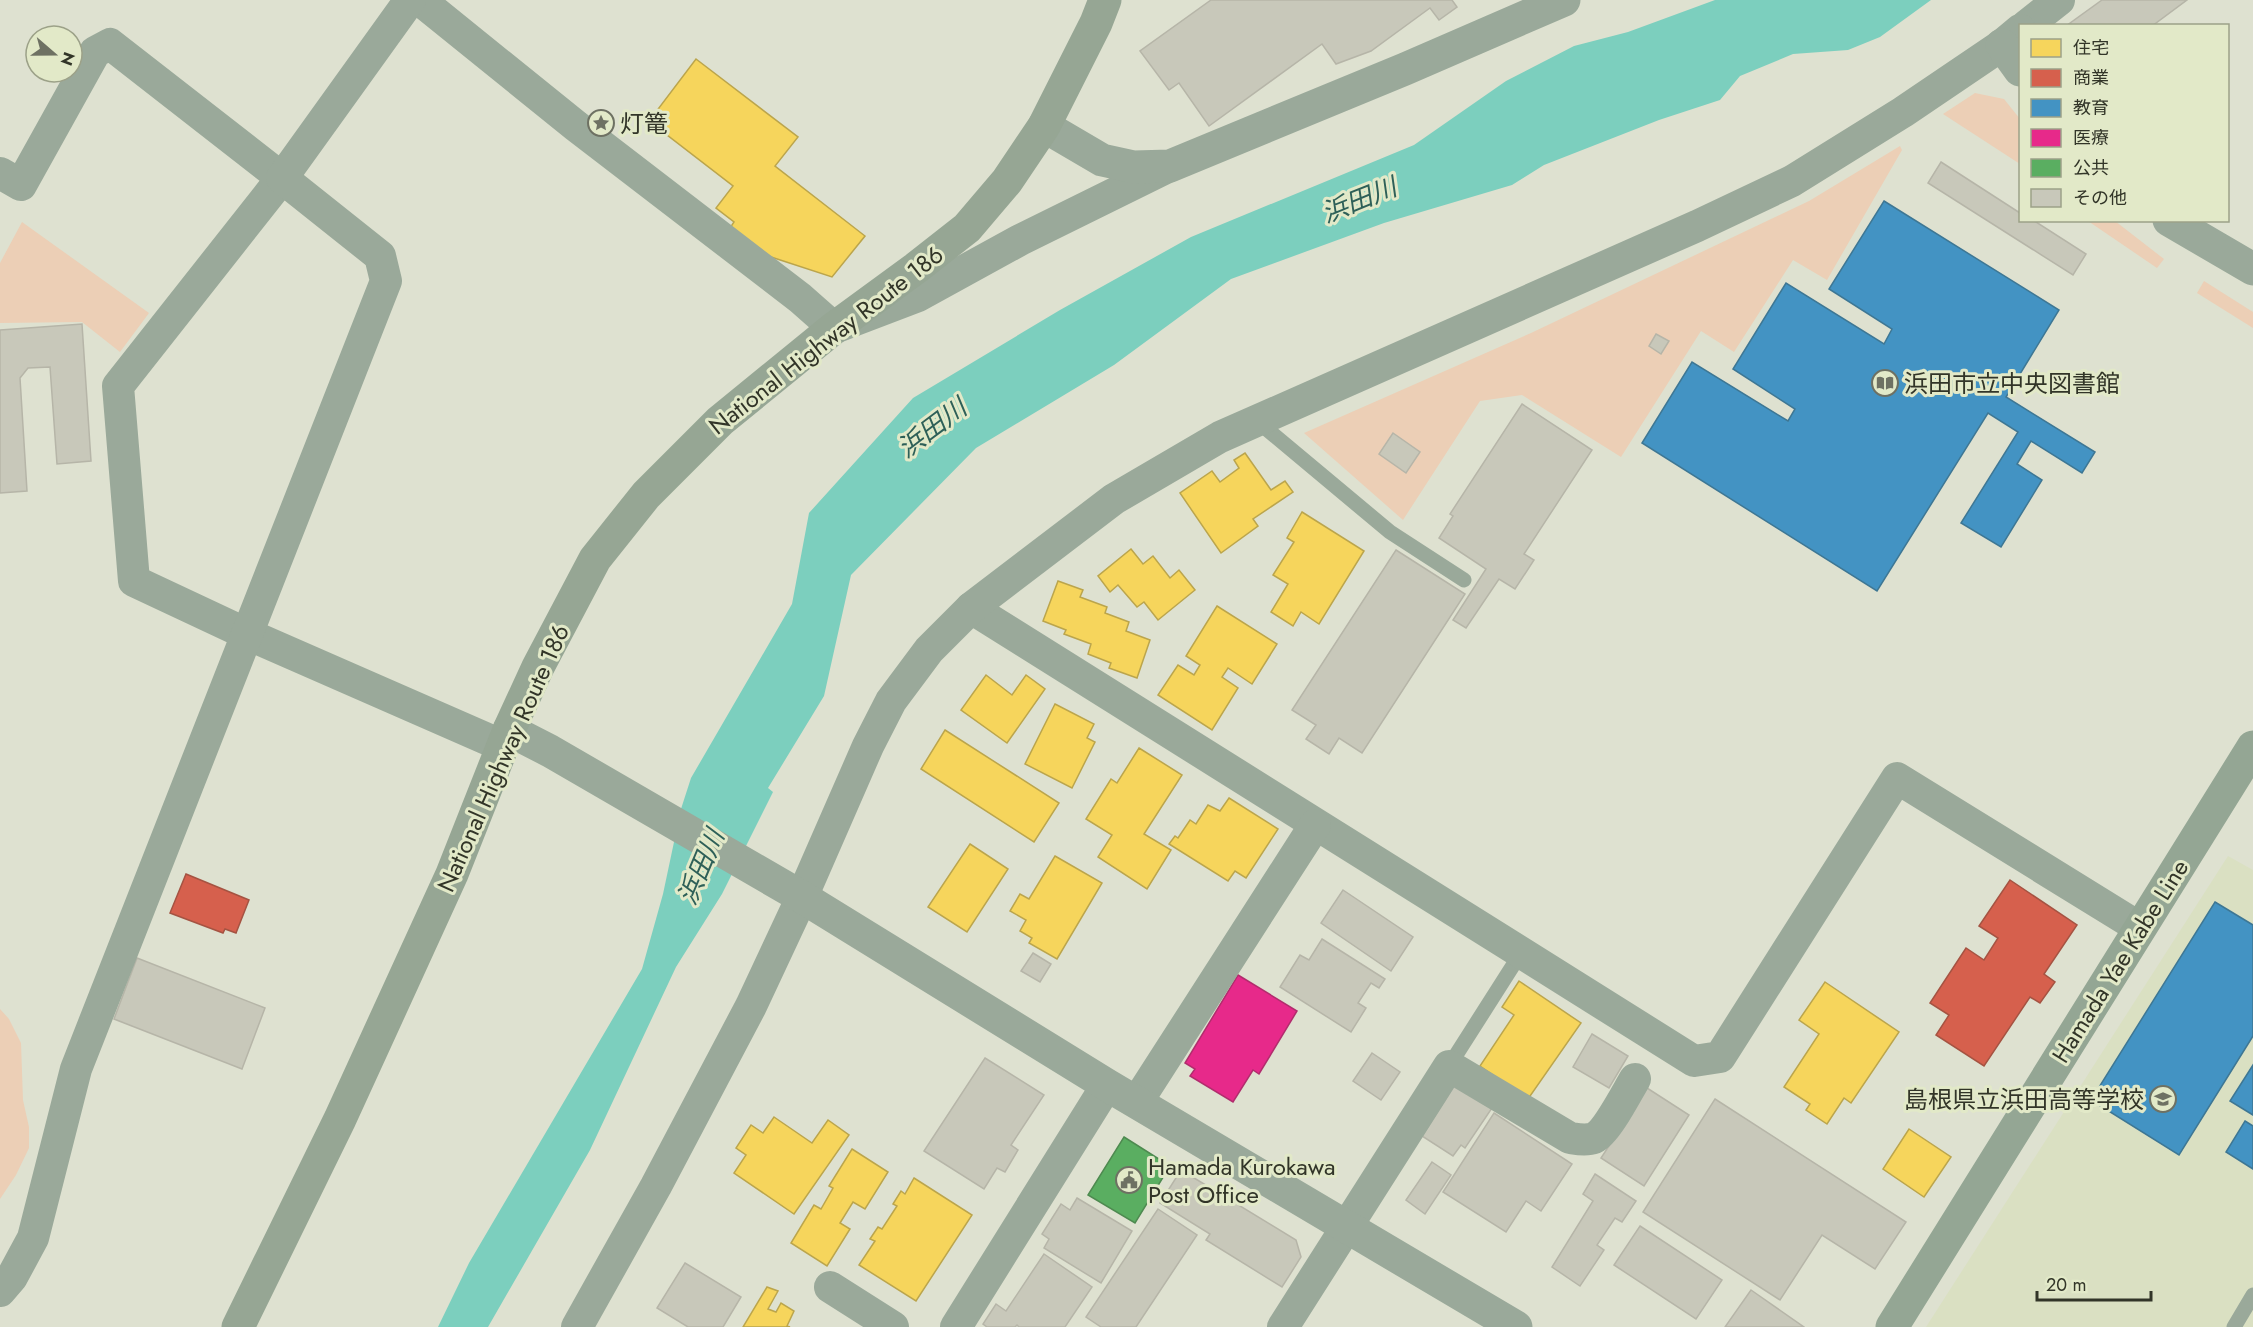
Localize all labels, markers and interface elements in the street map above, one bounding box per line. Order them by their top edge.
north arrow [24,24,84,84]
legend [2019,24,2229,222]
text: 住宅 [2073,35,2109,61]
text: N [55,49,81,69]
text: 商業 [2073,65,2109,91]
text: 教育 [2073,95,2109,121]
place label: 灯篭 [620,106,668,141]
place icon: 灯篭 [586,108,616,138]
text: 医療 [2073,125,2109,151]
text: 公共 [2073,155,2109,181]
water label: 浜田川 [1316,167,1405,232]
text: その他 [2073,185,2127,211]
street label: National Highway Route 186 [701,237,951,443]
place label: 浜田市立中央図書館 [1904,366,2120,401]
library icon: 浜田市立中央図書館 [1870,368,1900,398]
water label: 浜田川 [889,388,977,467]
street label: National Highway Route 186 [428,619,578,897]
water label: 浜田川 [668,821,735,910]
street label: Hamada Yae Kabe Line [2043,853,2197,1069]
place label: 島根県立浜田高等学校 [1904,1082,2144,1117]
school or university icon: 島根県立浜田高等学校 [2148,1084,2178,1114]
place label: Hamada Kurokawa Post Office [1148,1149,1336,1212]
public building icon: Hamada Kurokawa Post Office [1114,1165,1144,1195]
scale bar [2037,1264,2151,1302]
text: 20 m [2046,1272,2086,1298]

